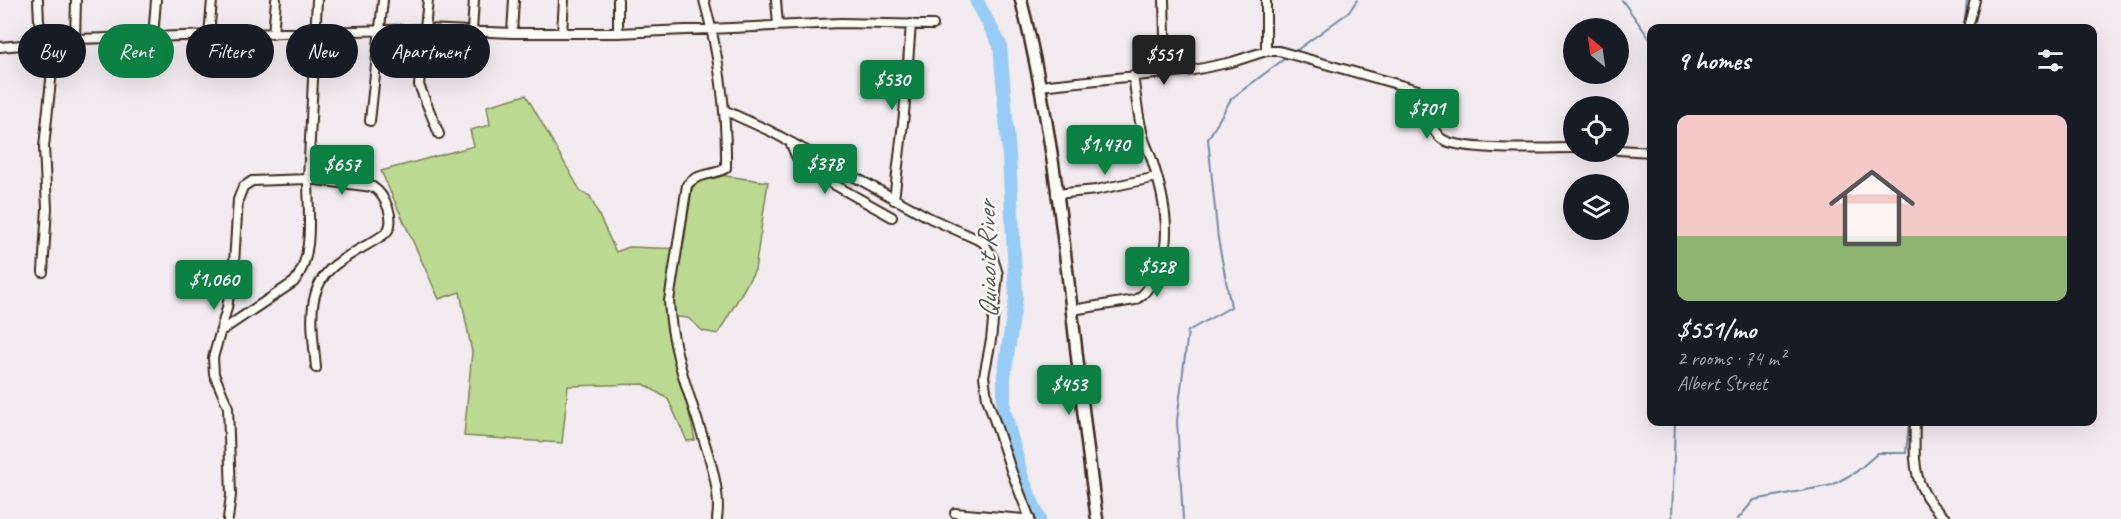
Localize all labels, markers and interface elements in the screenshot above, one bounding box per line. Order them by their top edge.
north arrow [1563,18,1629,84]
map controls [1563,18,1629,240]
chip: Buy [18,24,86,78]
chip: Rent [98,24,174,78]
chip: Filters [186,24,274,78]
chip: New [286,24,358,78]
chip: Apartment [370,24,490,78]
pin: $551 [1128,35,1200,86]
text: $551 [1146,42,1182,67]
text: 9 homes [1677,44,1750,77]
icon: filters [2034,44,2067,77]
pin: $530 [856,60,928,111]
text: $530 [874,67,910,92]
pin: $701 [1391,89,1463,140]
text: $701 [1409,96,1445,121]
button: locate [1563,96,1629,162]
pin: $1,470 [1056,125,1154,176]
text: $1,470 [1081,132,1129,157]
pin: $378 [789,144,861,195]
pin: $657 [306,145,378,196]
text: $378 [807,151,843,176]
text: $657 [324,152,360,177]
icon: home [1818,154,1926,262]
button: layers [1563,174,1629,240]
water label: Quiaoit River [969,197,1005,319]
pin: $528 [1121,247,1193,298]
text: $528 [1139,254,1175,279]
pin: $1,060 [165,260,263,311]
text: $1,060 [189,267,239,292]
text: $551/mo [1677,313,1756,346]
text: 2 rooms · 74 m² [1677,346,1785,371]
pin: $453 [1033,365,1105,416]
text: Albert Street [1677,371,1767,396]
text: $453 [1051,372,1087,397]

